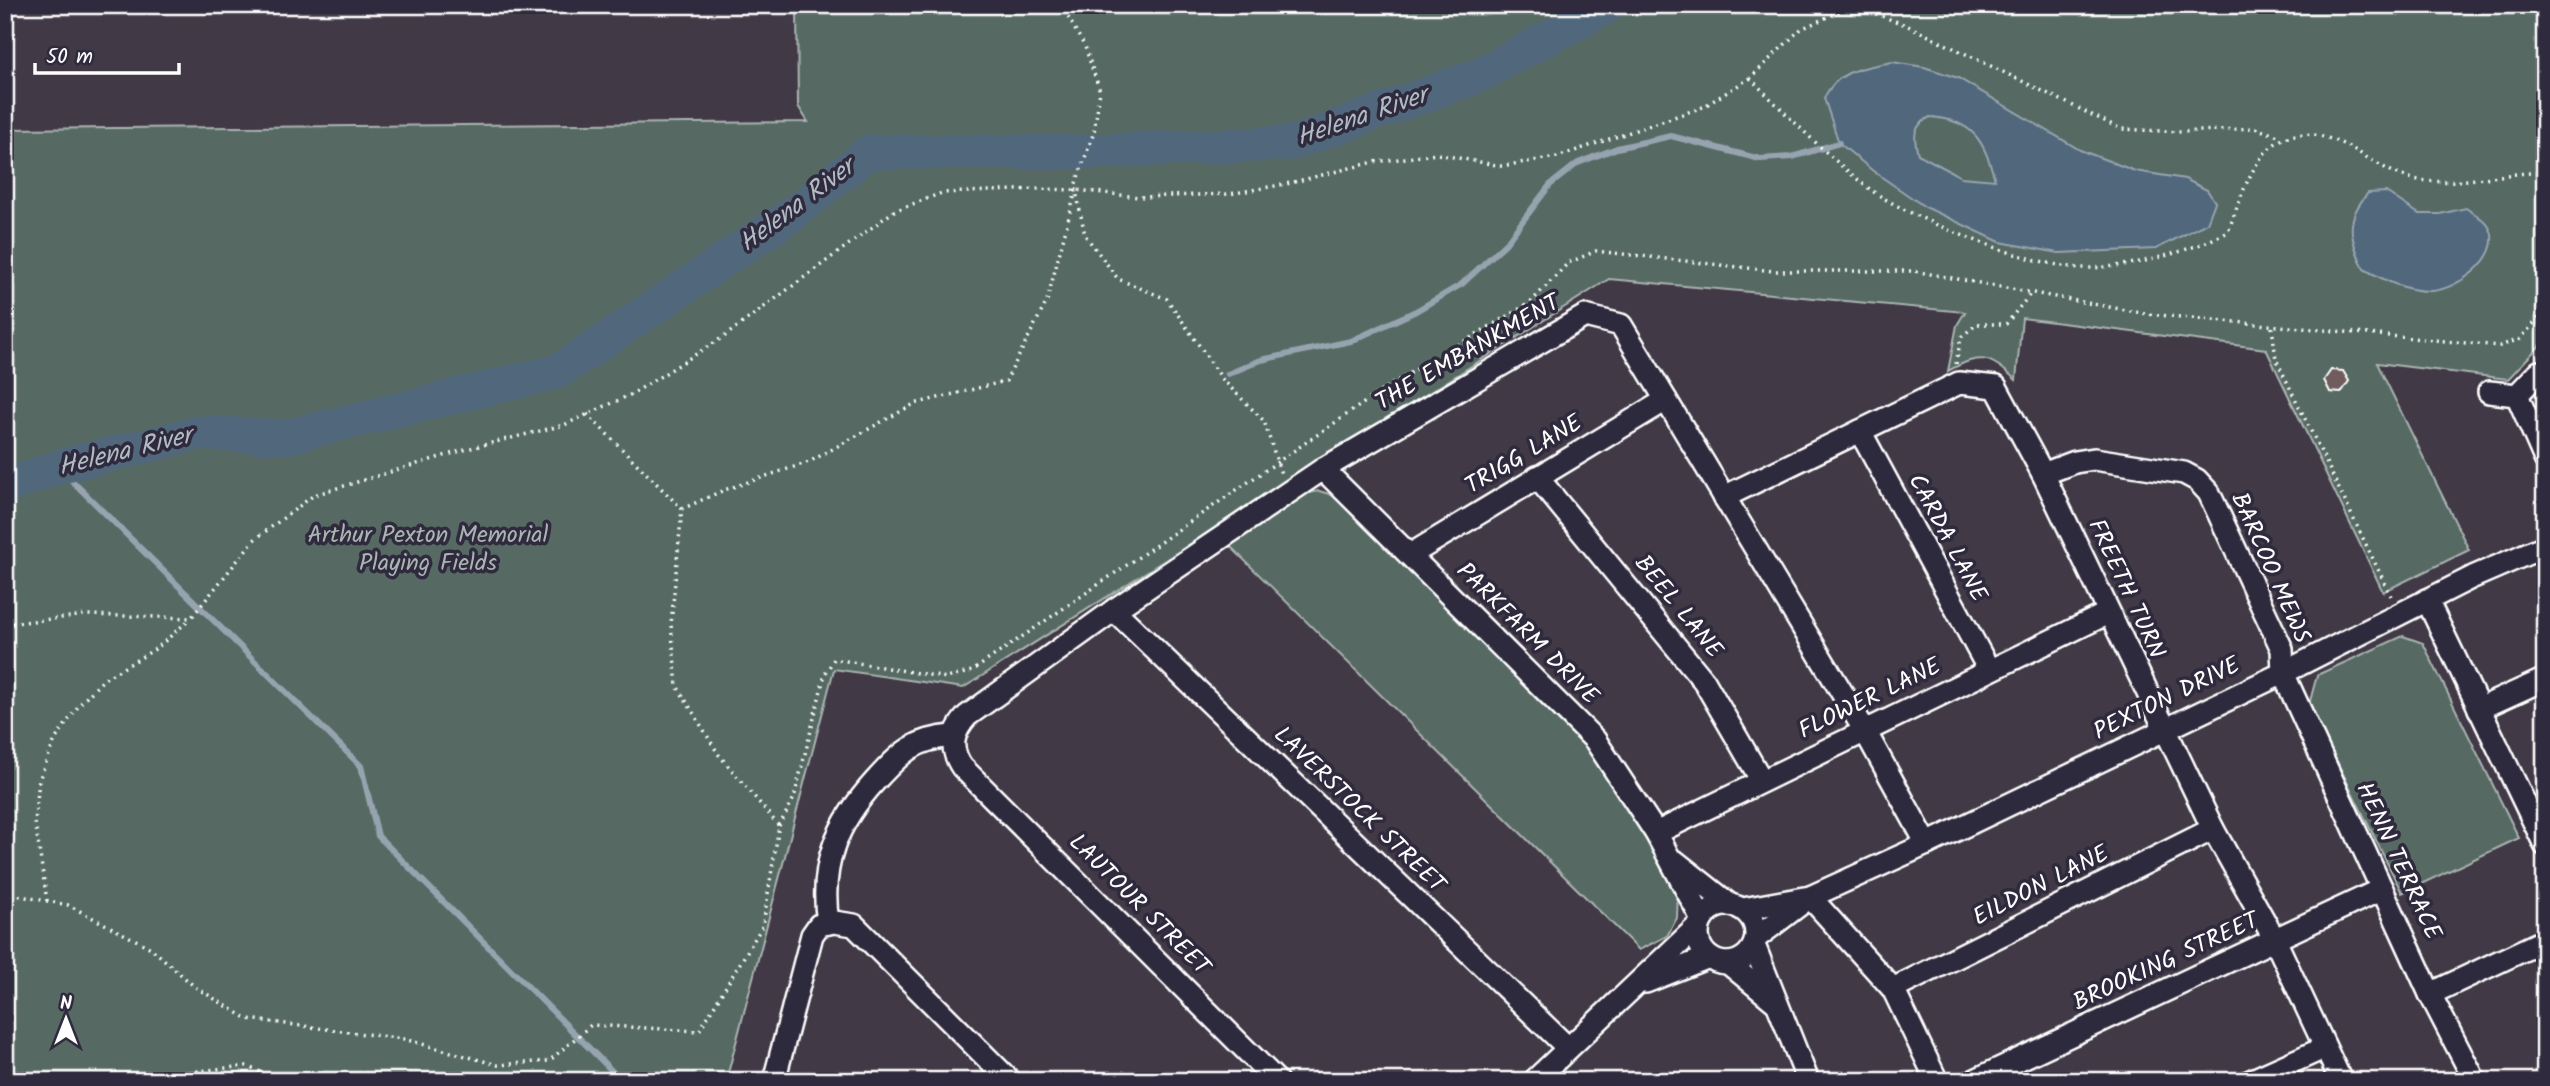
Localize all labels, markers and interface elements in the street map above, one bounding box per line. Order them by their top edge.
scale bar [35,32,178,76]
text: 50 m [46,41,93,74]
water label: Helena River [1291,73,1438,159]
water label: Helena River [730,145,868,264]
street label: THE EMBANKMENT [1368,283,1570,422]
street label: TRIGG LANE [1458,404,1591,506]
water label: Helena River [54,414,201,489]
street label: CARDA LANE [1897,467,1998,610]
street label: BARCOO MEWS [2219,486,2321,650]
street label: FREETH TURN [2076,512,2176,666]
park label: Arthur Pexton Memorial Playing Fields [308,516,549,583]
street label: BEEL LANE [1624,547,1733,668]
street label: PARKFARM DRIVE [1446,553,1608,715]
street label: PEXTON DRIVE [2087,646,2248,751]
street label: FLOWER LANE [1792,647,1949,750]
street label: LAVERSTOCK STREET [1264,717,1456,905]
street label: HENN TERRACE [2344,776,2452,947]
street label: LAUTOUR STREET [1059,825,1221,987]
street label: EILDON LANE [1966,834,2117,937]
street label: BROOKING STREET [2066,901,2267,1022]
north arrow [32,984,102,1054]
text: N [60,989,72,1019]

